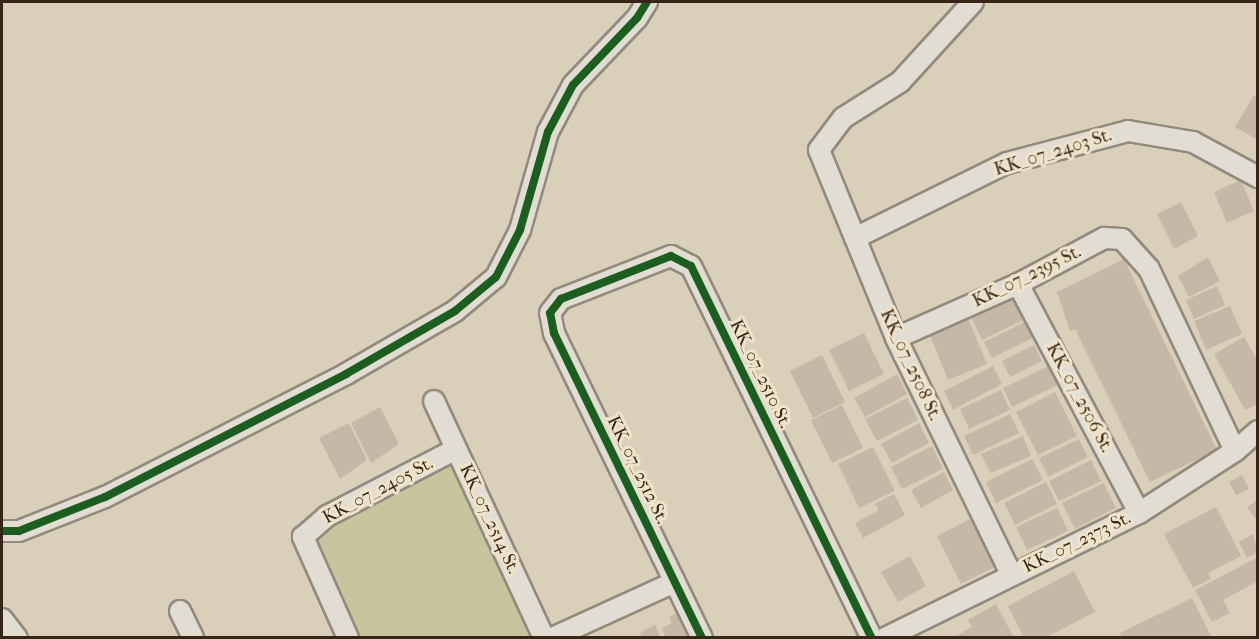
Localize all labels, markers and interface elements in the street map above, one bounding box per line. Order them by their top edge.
street label: KK_07_2403 St. [992,125,1114,181]
street label: KK_07_2395 St. [969,241,1085,313]
street label: KK_07_2508 St. [875,306,945,424]
street label: KK_07_2510 St. [725,316,795,432]
street label: KK_07_2506 St. [1041,340,1117,456]
street label: KK_07_2512 St. [602,413,672,527]
street label: KK_07_2405 St. [319,453,437,529]
street label: KK_07_2514 St. [454,461,524,577]
street label: KK_07_2373 St. [1020,508,1134,578]

